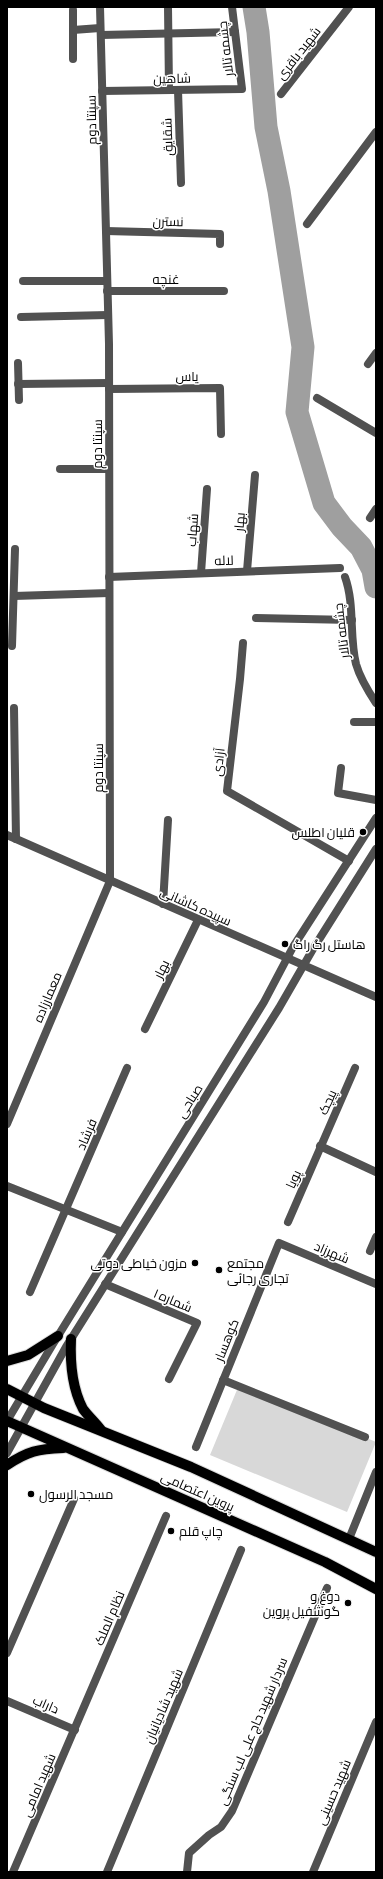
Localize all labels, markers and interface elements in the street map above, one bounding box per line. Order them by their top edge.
street label: چشمه تالار [215,20,238,79]
street label: شهید باقری [273,24,324,83]
street label: شاهین [153,71,191,87]
street label: سپنتا دوم [84,95,101,145]
street label: شقایق [159,118,177,156]
street label: نسترن [152,214,184,230]
street label: غنچه [153,272,179,289]
street label: یاس [175,369,199,385]
street label: سپنتا دوم [90,419,107,469]
street label: بهار [231,512,249,533]
street label: شهاب [184,513,202,547]
street label: لاله [214,553,234,569]
street label: چشمه تالار [331,602,354,661]
street label: سپنتا دوم [91,743,108,793]
street label: آزادی [209,747,229,777]
place label: قلیان اطلس [291,825,355,841]
marker: قلیان اطلس [358,827,368,837]
street label: سپیده کاشانی [157,884,234,930]
place label: هاستل رگ راگ [293,937,366,953]
marker: هاستل رگ راگ [280,939,290,949]
street label: بهار [150,957,173,983]
street label: معمارزاده [30,970,66,1025]
street label: صباحی [173,1082,206,1121]
street label: پیچک [315,1087,342,1118]
street label: فرشاد [73,1116,101,1153]
street label: پویا [283,1167,306,1191]
street label: شهرزاد [312,1238,352,1267]
place label: مزون خیاطی دوتی [91,1256,187,1272]
place label: مجتمع تجاری رجائی [227,1256,289,1287]
marker: مزون خیاطی دوتی [190,1258,200,1268]
marker: مجتمع تجاری رجائی [214,1265,224,1275]
street label: شماره ۱ [151,1286,194,1316]
street label: کوهسار [211,1317,243,1365]
street label: پروین اعتصامی [158,1469,237,1516]
place label: مسجد الرسول [39,1487,113,1503]
marker: مسجد الرسول [26,1489,36,1499]
place label: چاپ قلم [179,1524,223,1541]
marker: چاپ قلم [166,1526,176,1536]
street label: نظام الملک [91,1589,129,1648]
place label: دوغ و گوشفیل پروین [263,1589,340,1621]
marker: دوغ و گوشفیل پروین [343,1598,353,1608]
street label: سردار شهید حاج علی لب سنگی [214,1655,291,1808]
street label: شهید شادیانیان [141,1666,187,1746]
street label: داراب [30,1692,61,1718]
street label: شهید امامی [18,1751,60,1820]
street label: شهید حسینی [313,1757,355,1828]

